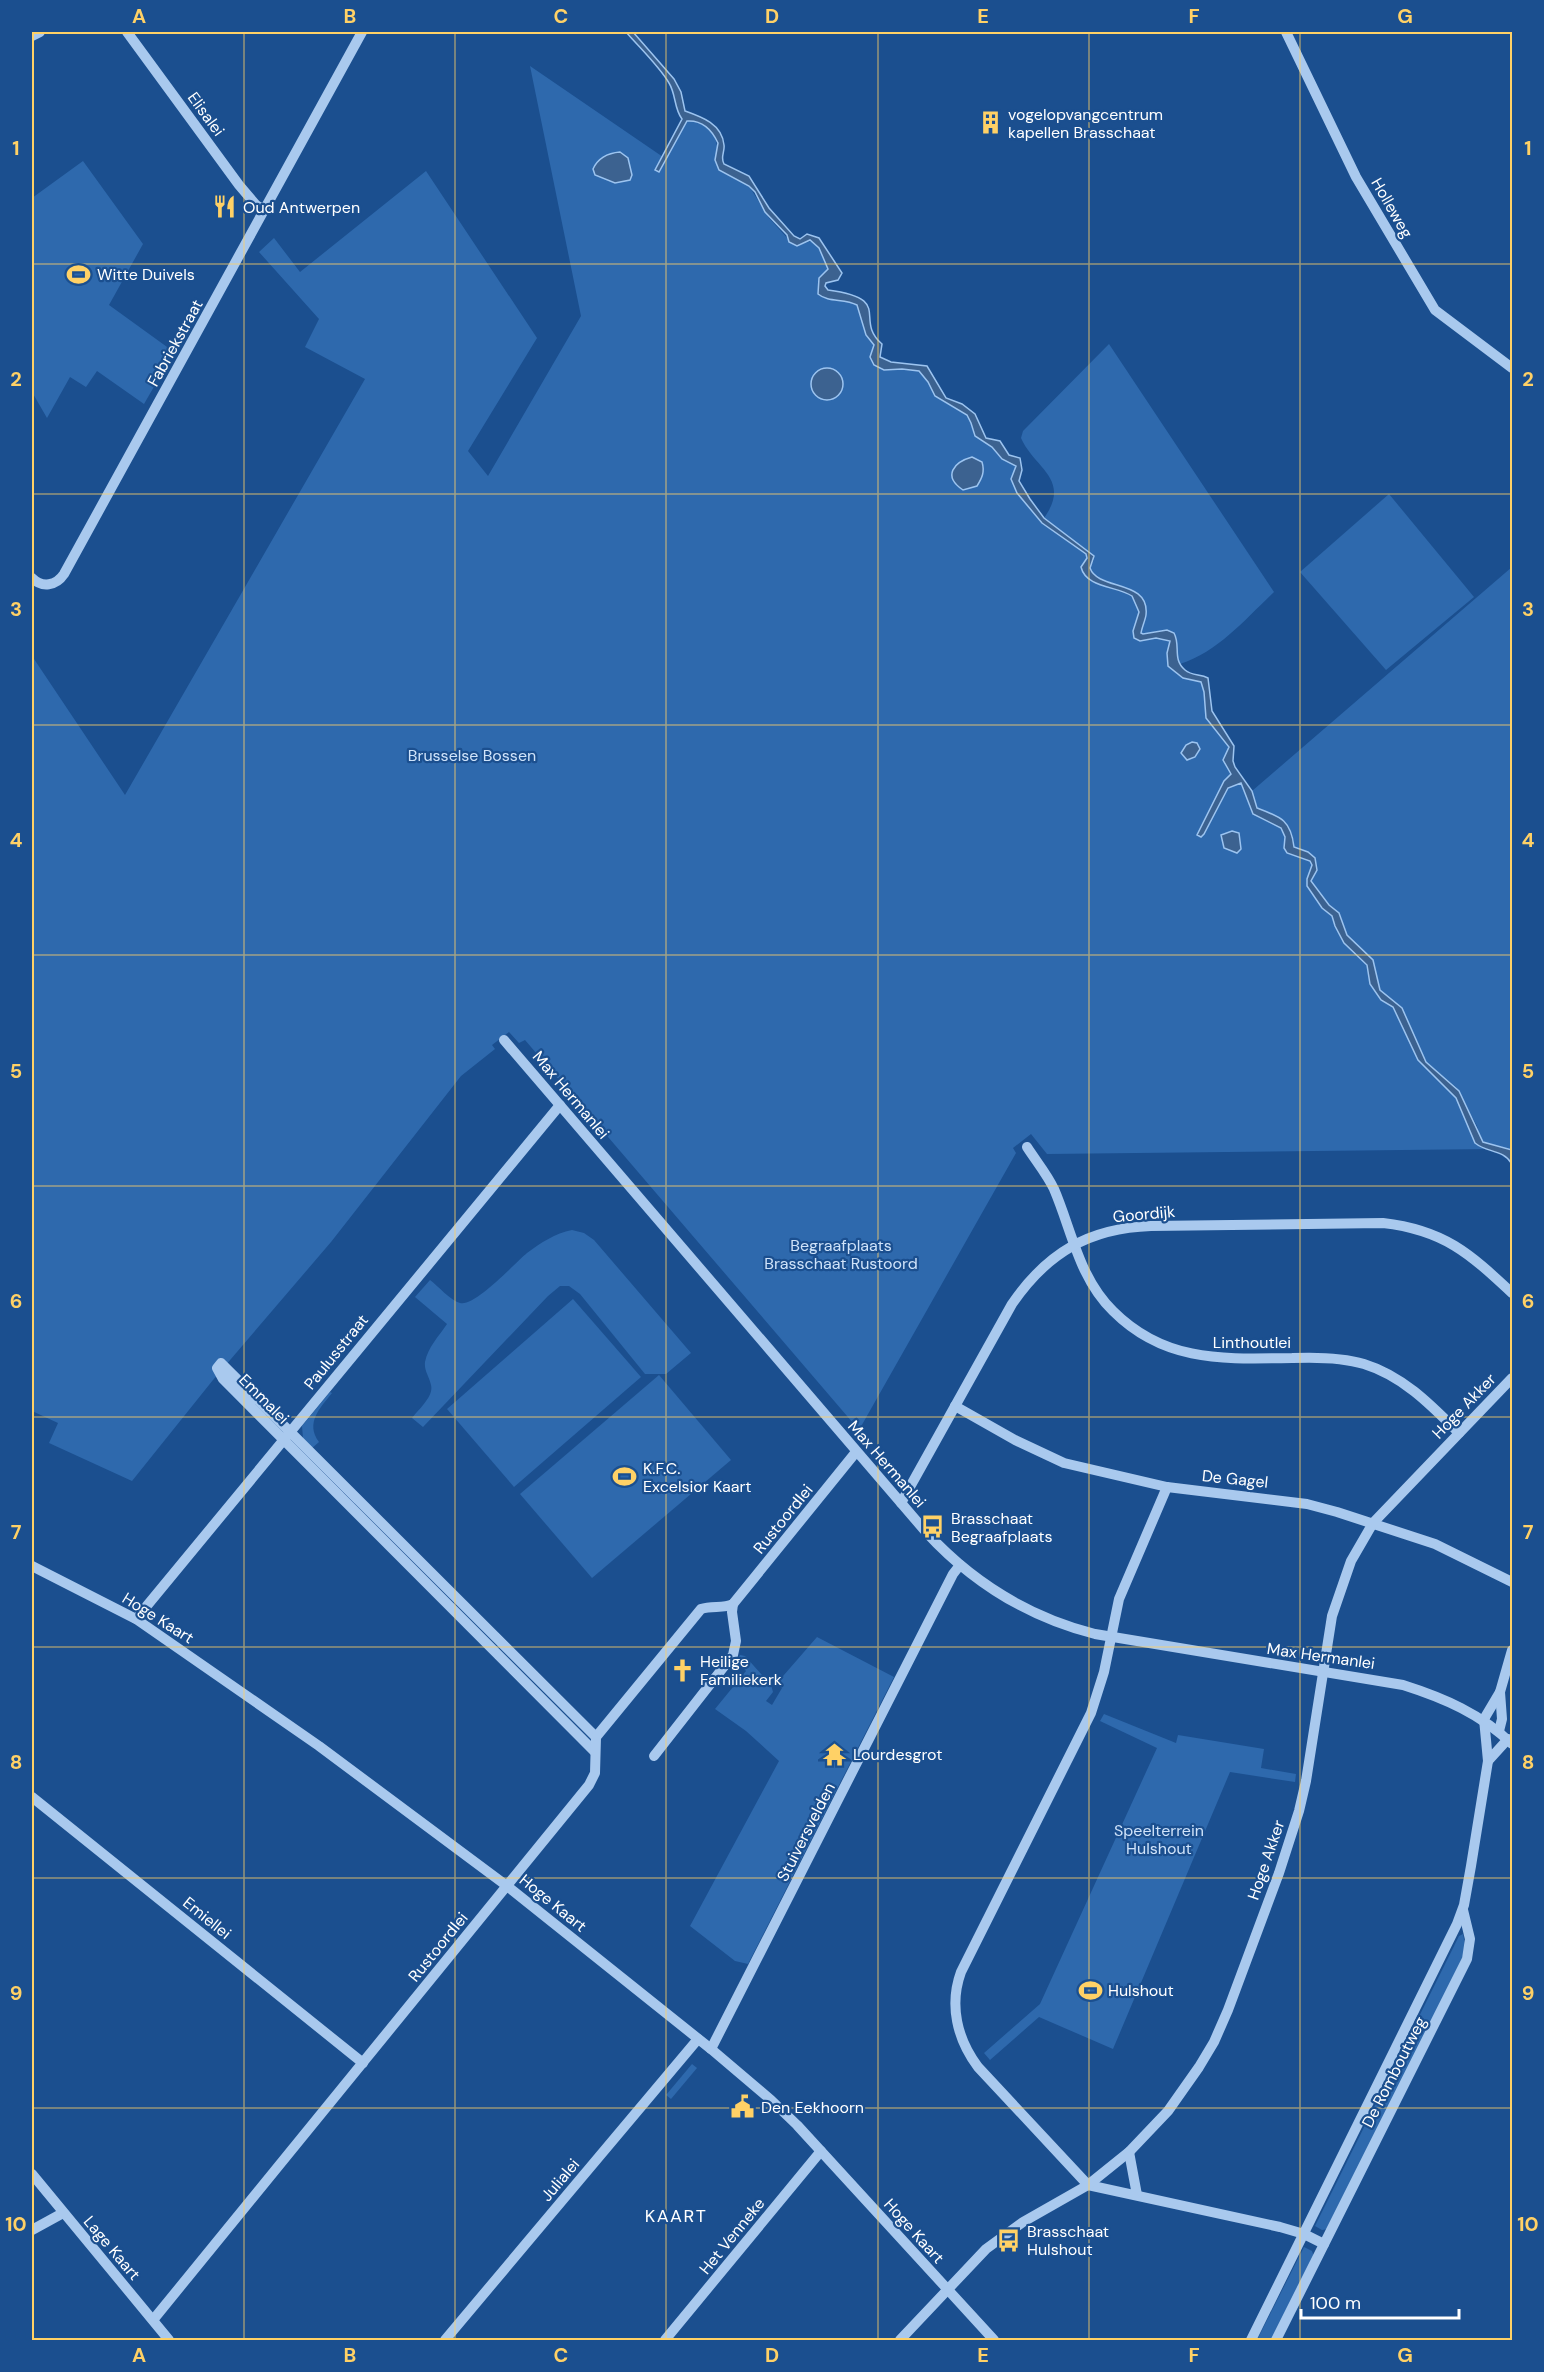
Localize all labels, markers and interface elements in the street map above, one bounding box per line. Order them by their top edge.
text: A [132,3,146,29]
text: B [344,3,356,29]
text: C [554,3,568,29]
text: D [765,3,779,29]
text: E [977,3,989,29]
text: F [1188,3,1200,29]
text: G [1397,3,1413,29]
street label: Elisalei [183,88,229,140]
place label: vogelopvangcentrum kapellen Brasschaat [1008,104,1163,143]
building icon: vogelopvangcentrum kapellen Brasschaat [977,110,1003,136]
text: 1 [12,135,20,161]
text: 1 [1524,135,1532,161]
street label: Holleweg [1366,174,1418,242]
restaurant icon: Oud Antwerpen [212,194,238,220]
place label: Oud Antwerpen [243,197,360,218]
sports icon: Witte Duivels [66,261,92,287]
place label: Witte Duivels [97,264,195,285]
street label: Fabriekstraat [142,296,208,390]
text: 2 [10,366,22,392]
text: 2 [1522,366,1534,392]
text: 3 [10,596,22,622]
text: 3 [1522,596,1534,622]
park label: Brusselse Bossen [408,745,536,766]
text: 4 [10,827,23,853]
text: 4 [1522,827,1535,853]
street label: Max Hermanlei [528,1047,614,1143]
text: 5 [10,1058,22,1084]
text: 5 [1522,1058,1534,1084]
street label: Goordijk [1112,1201,1176,1227]
park label: Begraafplaats Brasschaat Rustoord [764,1235,918,1274]
text: 6 [10,1288,22,1314]
text: 6 [1522,1288,1534,1314]
street label: Paulusstraat [299,1310,373,1394]
street label: Linthoutlei [1213,1332,1291,1353]
street label: Emmalei [234,1369,294,1429]
street label: Hoge Akker [1428,1369,1500,1443]
street label: Max Hermanlei [843,1416,931,1512]
place label: K.F.C. Excelsior Kaart [643,1458,752,1497]
sports icon: K.F.C. Excelsior Kaart [612,1464,638,1490]
street label: De Gagel [1201,1465,1269,1493]
street label: Rustoordlei [749,1480,817,1558]
place label: Brasschaat Begraafplaats [951,1508,1052,1547]
bus stop icon: Brasschaat Begraafplaats [920,1514,946,1540]
text: 7 [11,1519,22,1545]
text: 7 [1523,1519,1534,1545]
street label: Hoge Kaart [118,1588,198,1648]
street label: Max Hermanlei [1266,1638,1376,1674]
place label: Heilige Familiekerk [700,1651,782,1690]
church icon: Heilige Familiekerk [669,1657,695,1683]
temple icon: Lourdesgrot [822,1741,848,1767]
place label: Lourdesgrot [853,1744,943,1765]
text: 8 [10,1749,22,1775]
text: 8 [1522,1749,1534,1775]
street label: Stuiversvelden [772,1779,840,1885]
street label: Hoge Akker [1243,1817,1289,1903]
park label: Speelterrein Hulshout [1114,1820,1204,1859]
street label: Hoge Kaart [515,1869,591,1937]
street label: Emiellei [179,1892,235,1944]
street label: Rustoordlei [404,1908,472,1986]
sports icon: Hulshout [1077,1977,1103,2003]
text: 9 [10,1980,22,2006]
place label: Hulshout [1108,1980,1174,2001]
text: 9 [1522,1980,1534,2006]
street label: De Romboutweg [1357,2013,1431,2131]
public building icon: Den Eekhoorn [730,2094,756,2120]
place label: Den Eekhoorn [761,2097,864,2118]
street label: Julialei [536,2154,584,2206]
street label: Het Venneke [695,2193,769,2279]
street label: Hoge Kaart [879,2194,949,2268]
district label: KAART [645,2204,707,2228]
text: 10 [5,2211,27,2237]
street label: Lage Kaart [79,2211,145,2285]
text: 10 [1517,2211,1539,2237]
place label: Brasschaat Hulshout [1027,2221,1109,2260]
bus stop icon: Brasschaat Hulshout [996,2227,1022,2253]
scale bar [1301,2282,1458,2320]
text: 100 m [1310,2291,1361,2315]
text: A [132,2342,146,2368]
text: B [344,2342,356,2368]
text: C [554,2342,568,2368]
text: D [765,2342,779,2368]
text: E [977,2342,989,2368]
text: F [1188,2342,1200,2368]
text: G [1397,2342,1413,2368]

